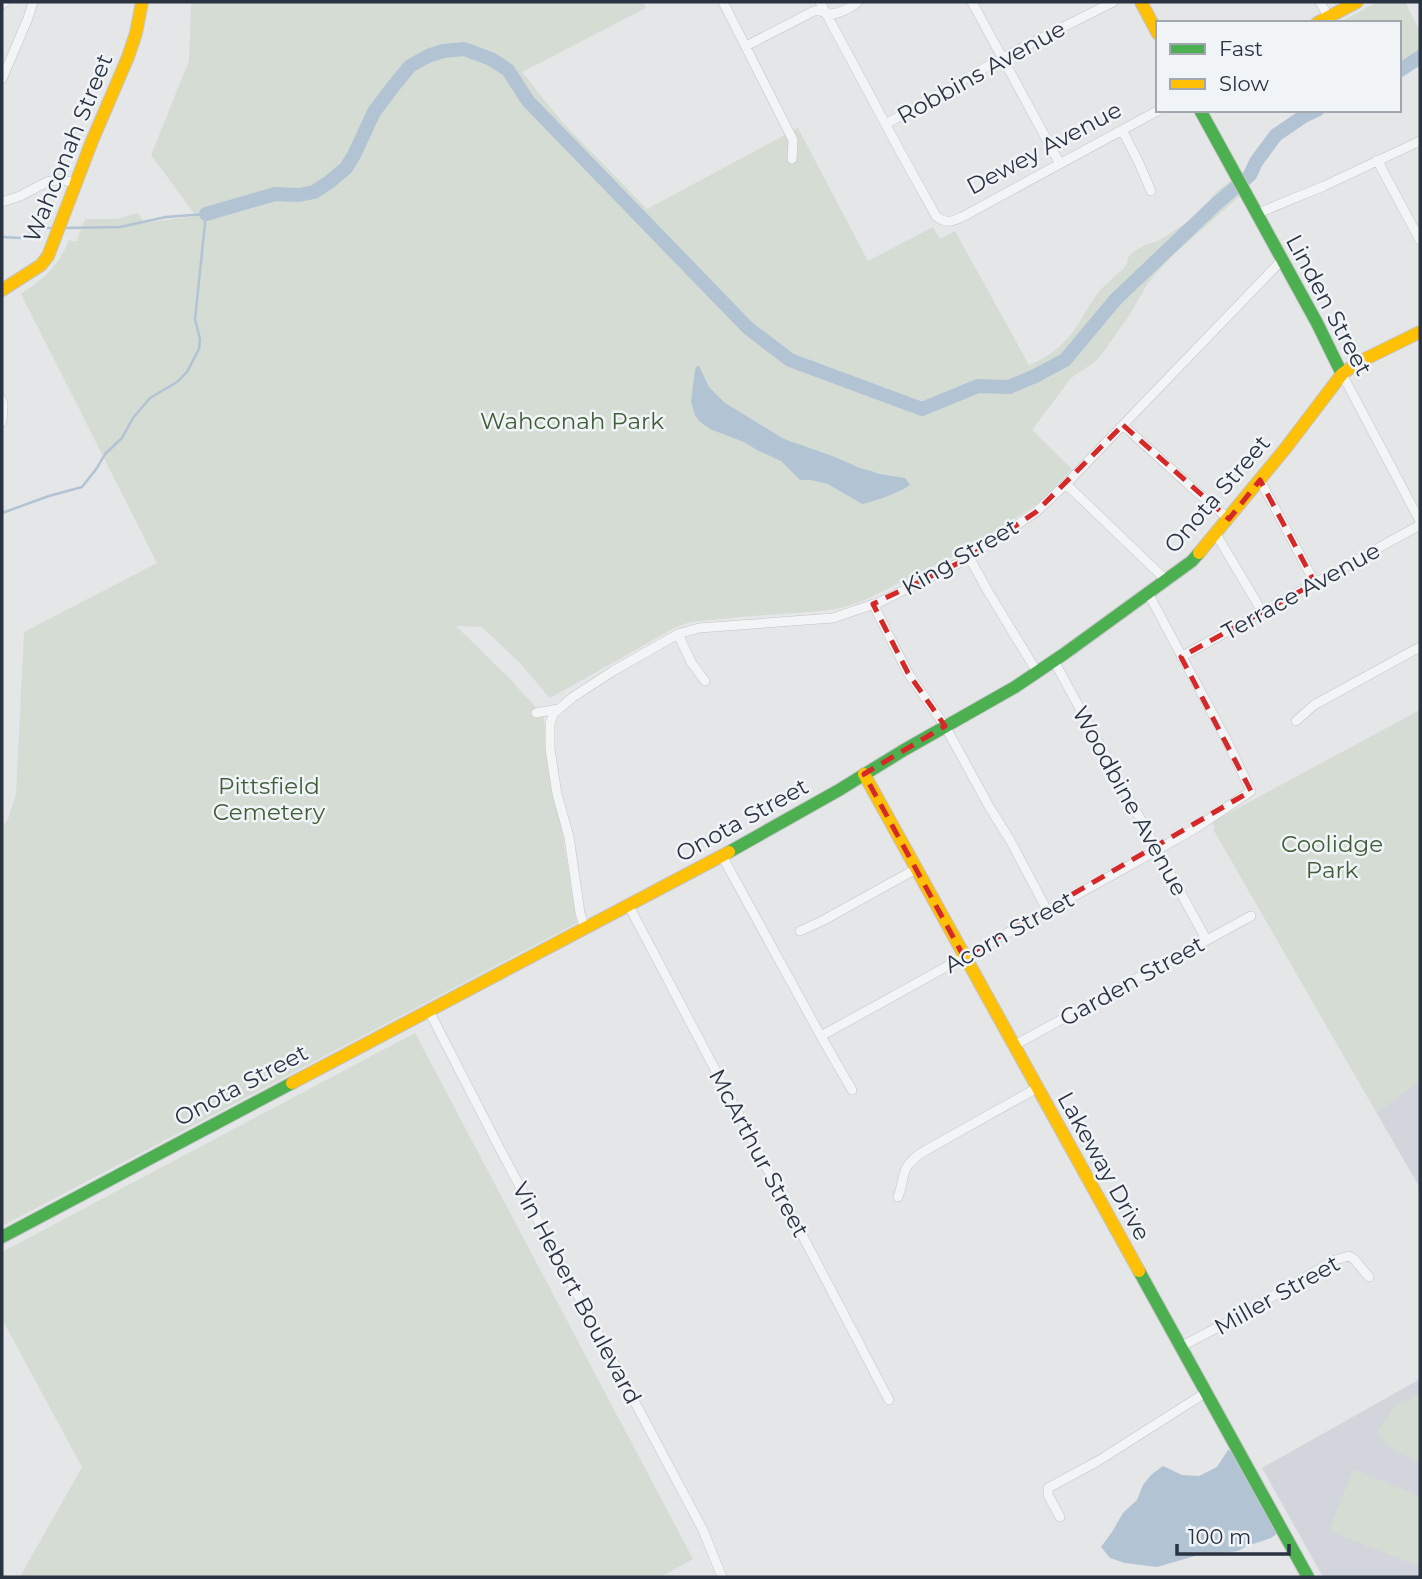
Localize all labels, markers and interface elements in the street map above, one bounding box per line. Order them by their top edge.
street label: Robbins Avenue [892,14,1070,130]
legend [1156,21,1401,112]
text: Fast [1219,36,1263,61]
street label: Wahconah Street [17,50,119,246]
text: Slow [1219,71,1269,96]
street label: Dewey Avenue [962,95,1126,201]
street label: Linden Street [1280,230,1378,380]
park label: Wahconah Park [480,407,664,435]
street label: Onota Street [1158,429,1276,559]
street label: King Street [897,513,1023,601]
street label: Terrace Avenue [1217,536,1385,646]
street label: Woodbine Avenue [1066,701,1194,901]
park label: Pittsfield Cemetery [213,772,326,826]
street label: Onota Street [671,772,813,868]
park label: Coolidge Park [1281,830,1383,884]
street label: Acorn Street [939,885,1079,979]
street label: Garden Street [1055,930,1209,1032]
street label: Onota Street [169,1038,313,1132]
street label: McArthur Street [703,1064,815,1242]
street label: Lakeway Drive [1052,1087,1156,1245]
street label: Vin Hebert Boulevard [507,1177,647,1409]
street label: Miller Street [1209,1249,1345,1341]
scale bar [1177,1512,1289,1556]
text: 100 m [1188,1524,1251,1549]

